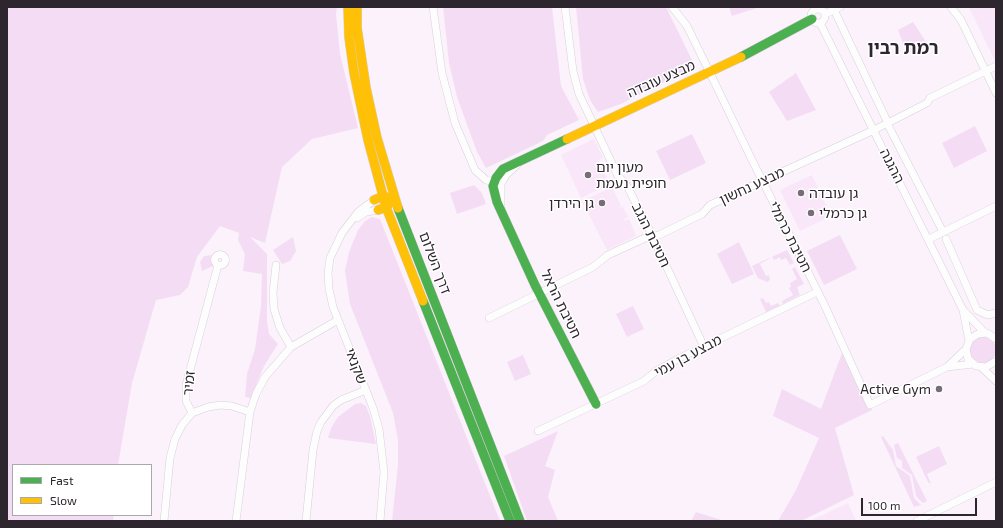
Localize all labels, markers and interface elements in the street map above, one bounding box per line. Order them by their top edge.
district label: רמת רבין [867,37,939,59]
street label: מבצע עובדה [624,57,698,101]
street label: ההגנה [876,146,908,186]
place label: מעון יום חופית נעמת [596,159,667,192]
street label: מבצע נחשון [717,164,787,208]
marker: מעון יום חופית נעמת [583,170,593,180]
place label: גן עובדה [809,185,858,201]
marker: גן עובדה [796,188,806,198]
place label: גן הירדן [549,195,594,211]
marker: גן הירדן [597,198,607,208]
street label: חטיבת כרמלי [765,199,815,275]
street label: חטיבת הנגב [628,200,674,270]
place label: גן כרמלי [819,205,867,221]
marker: גן כרמלי [806,208,816,218]
street label: דרך השלום [416,230,454,296]
street label: חטיבת הראל [537,267,585,341]
street label: מבצע בן עמי [651,331,725,381]
street label: שקנאי [342,346,370,386]
street label: זמיר [179,370,199,396]
place label: Active Gym [860,381,931,397]
marker: Active Gym [934,384,944,394]
legend [12,464,152,516]
text: Fast [50,473,73,487]
scale bar [863,490,979,516]
text: Slow [50,493,77,507]
text: 100 m [868,498,900,512]

